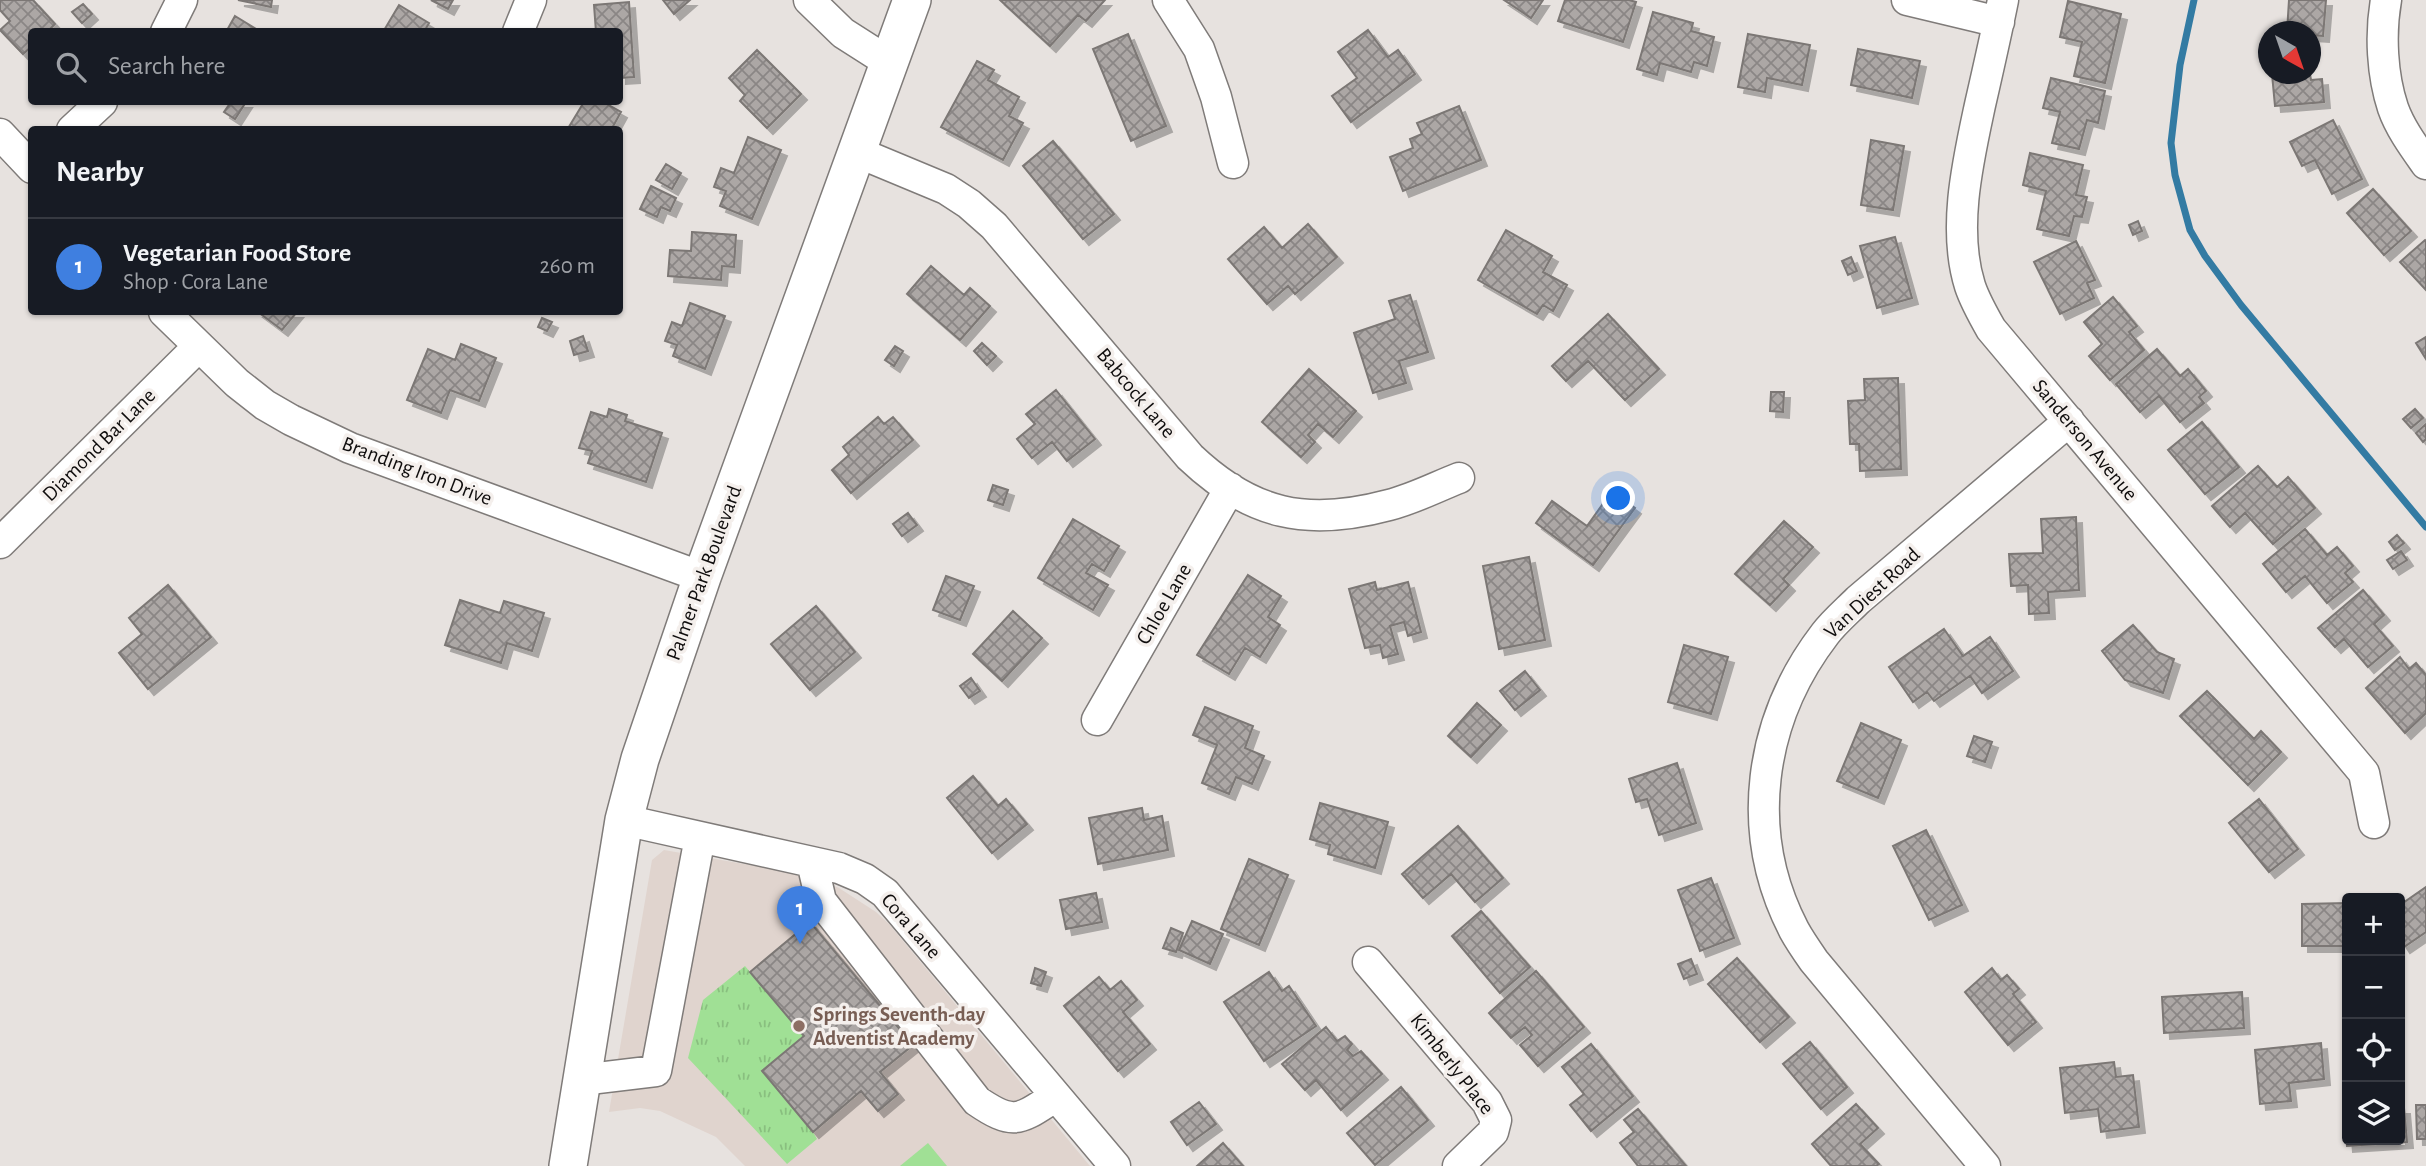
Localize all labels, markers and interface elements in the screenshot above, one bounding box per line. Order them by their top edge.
north arrow [2258,21,2321,84]
search box [28,28,623,105]
icon: search [52,48,90,86]
text: Search here [108,53,226,79]
text: Nearby [56,157,144,187]
text: Vegetarian Food Store [123,240,351,266]
text: 1 [75,255,83,278]
text: 260 m [539,255,595,278]
text: Shop · Cora Lane [123,271,268,294]
street label: Babcock Lane [1093,344,1179,442]
street label: Sanderson Avenue [2029,376,2141,504]
street label: Diamond Bar Lane [39,385,159,505]
street label: Branding Iron Drive [339,433,495,509]
your location [1601,481,1635,515]
street label: Palmer Park Boulevard [663,483,745,663]
street label: Van Diest Road [1820,543,1924,642]
street label: Chloe Lane [1133,560,1195,648]
pin: 1 [777,886,823,944]
street label: Cora Lane [877,889,945,963]
map controls [2342,893,2405,1145]
button: + [2342,893,2405,956]
button: − [2342,956,2405,1019]
place label: Springs Seventh-day Adventist Academy [813,1004,986,1049]
street label: Kimberly Place [1406,1010,1498,1118]
marker: Springs Seventh-day Adventist Academy [791,1018,807,1034]
button: locate [2342,1019,2405,1082]
button: layers [2342,1082,2405,1145]

